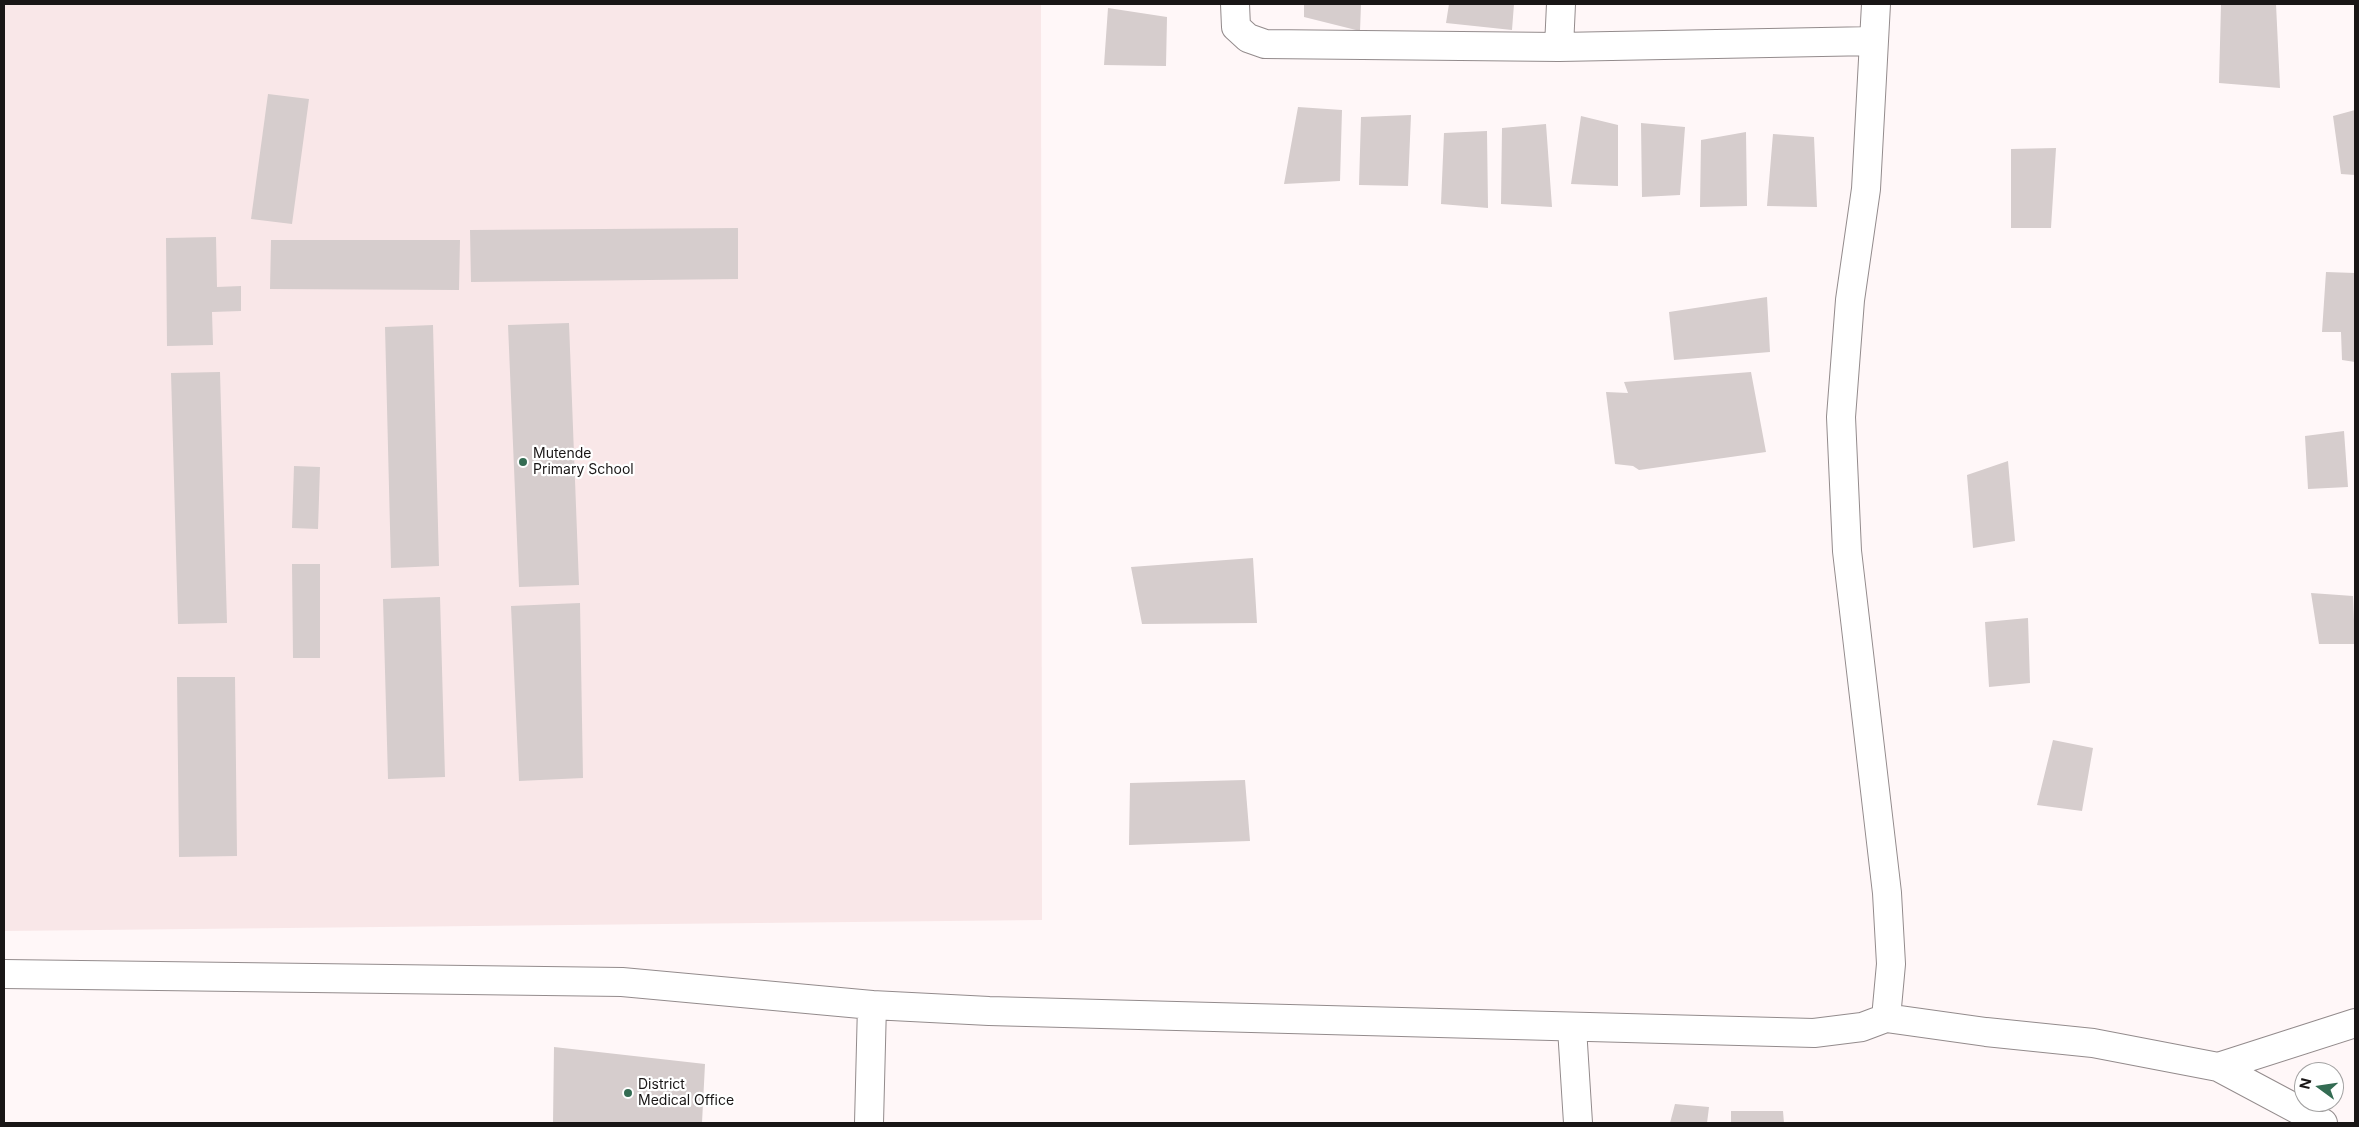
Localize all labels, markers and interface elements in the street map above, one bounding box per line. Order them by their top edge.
place label: Mutende Primary School [533,446,634,478]
marker: Mutende Primary School [517,456,529,468]
north arrow [2294,1062,2344,1112]
text: N [2295,1076,2314,1091]
place label: District Medical Office [638,1077,734,1110]
marker: District Medical Office [622,1087,634,1099]

